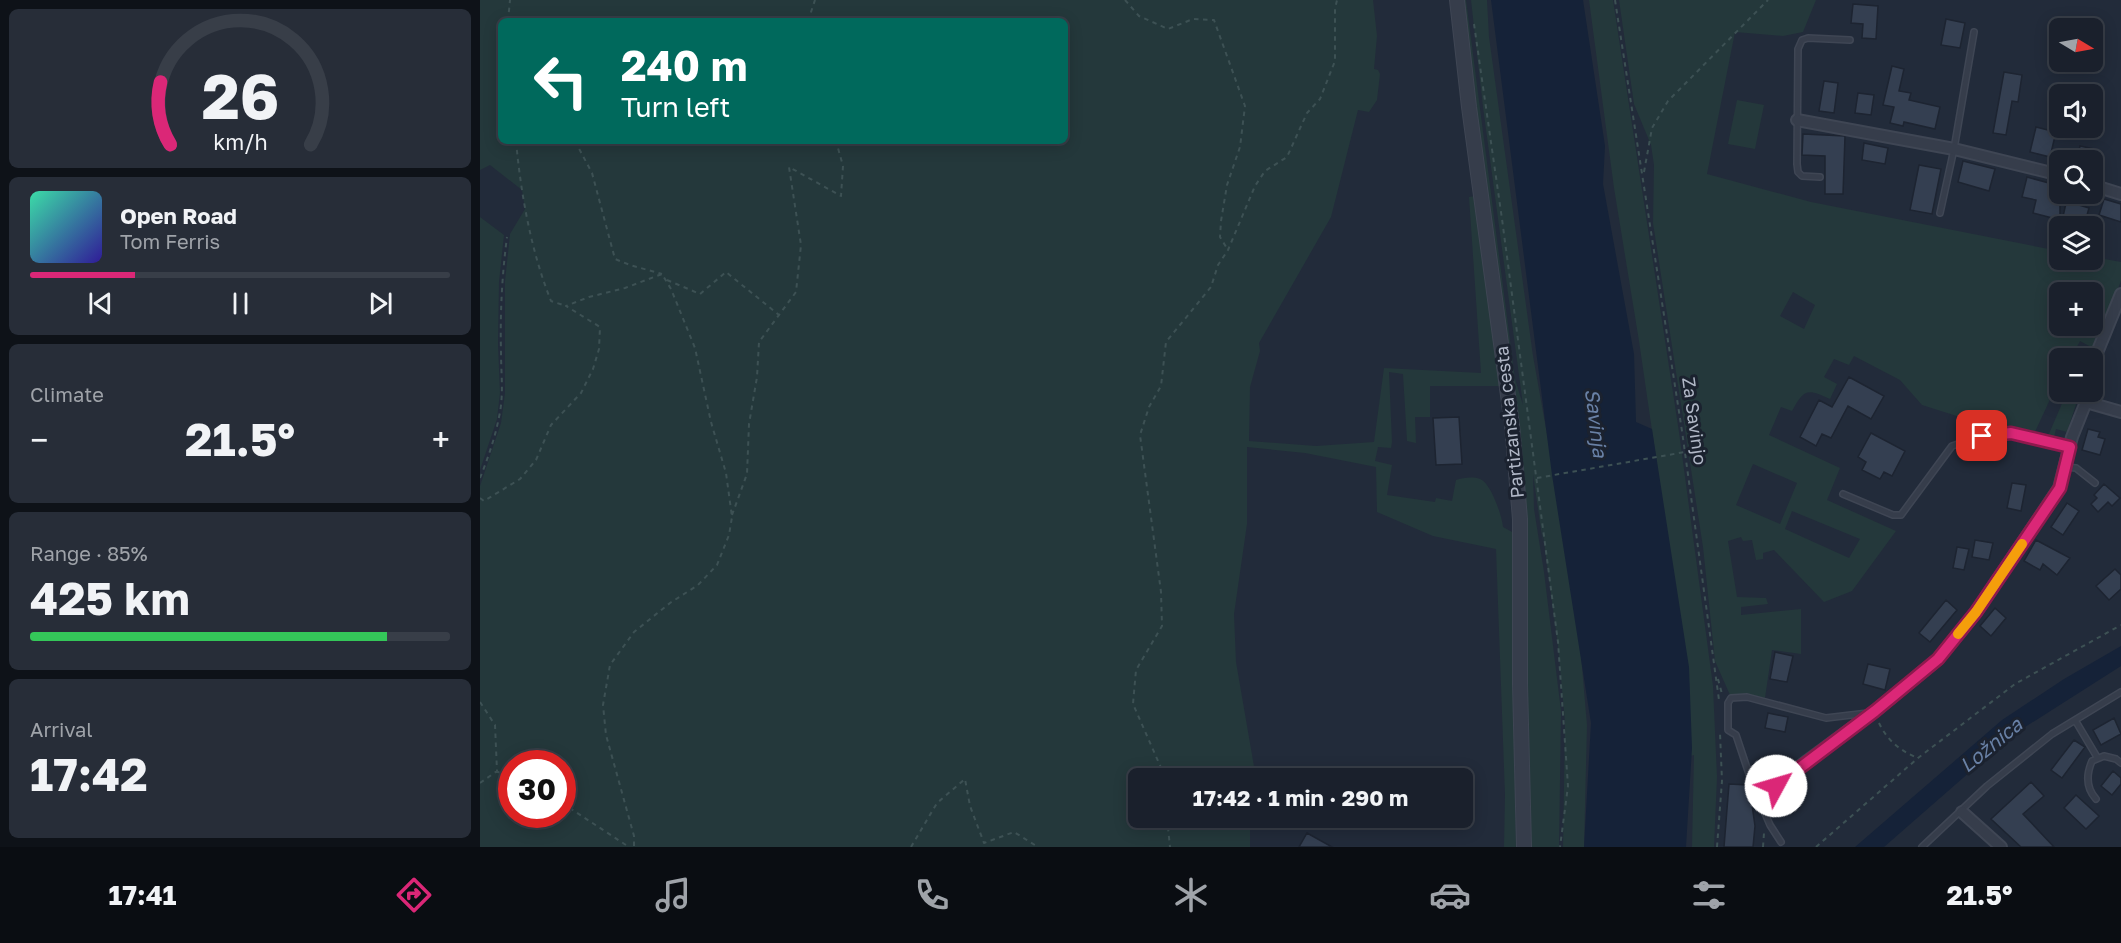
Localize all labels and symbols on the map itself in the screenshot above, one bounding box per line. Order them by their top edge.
north arrow [2049,18,2103,72]
street label: Partizanska cesta [1490,345,1528,499]
street label: Za Savinjo [1678,376,1712,466]
water label: Savinja [1580,387,1613,460]
pin [1956,410,2007,461]
water label: Ložnica [1954,711,2027,777]
speed limit sign: 30 [498,750,576,828]
position arrow [1744,754,1808,818]

